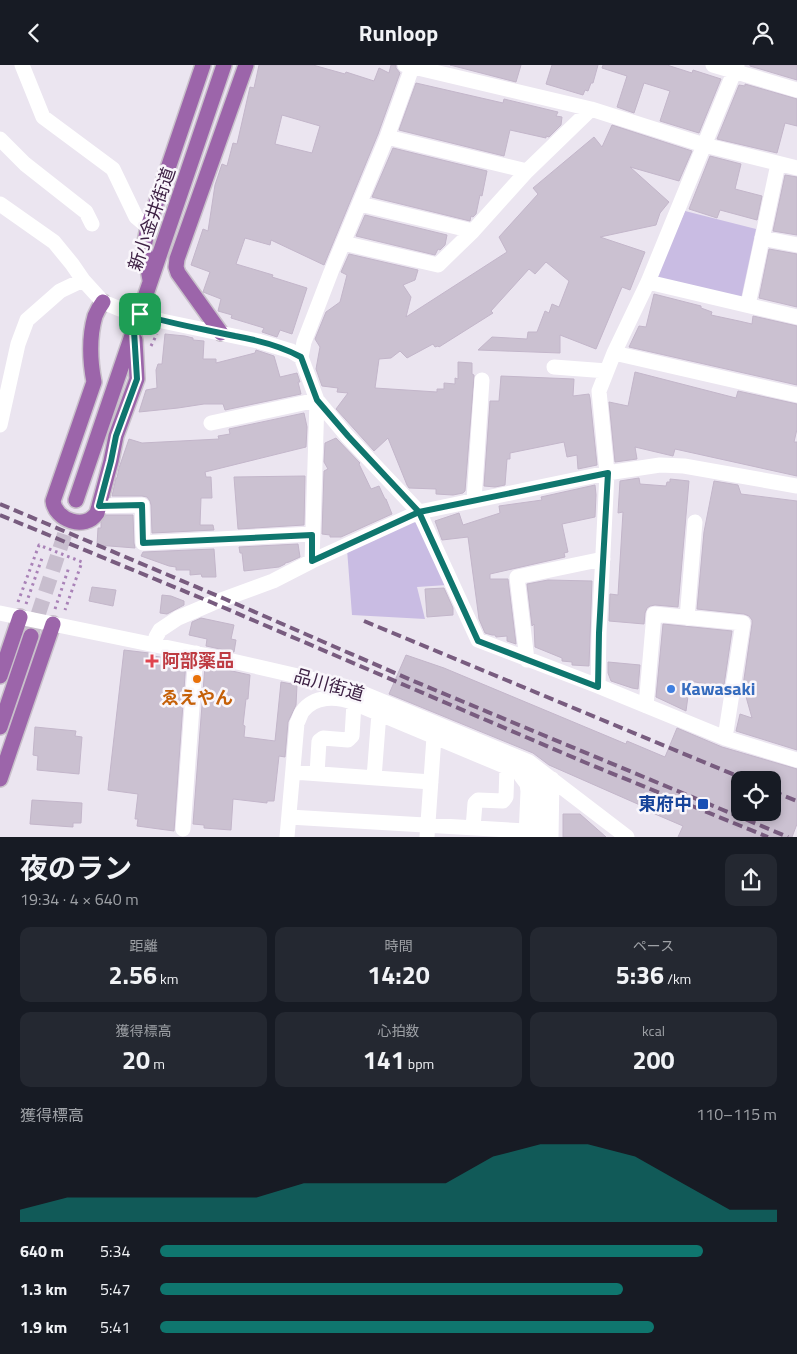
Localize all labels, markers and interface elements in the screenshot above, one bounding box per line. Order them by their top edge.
text: Runloop [359,16,438,50]
icon: back [20,19,48,47]
icon: person [749,19,777,47]
street label: 新小金井街道 [121,163,182,274]
pin [119,293,161,335]
icon: arrive [126,300,154,328]
place label: 阿部薬品 [162,647,234,674]
marker: 阿部薬品 [146,655,158,667]
street label: 品川街道 [291,662,367,707]
marker: ゑえやん [191,673,203,685]
place label: Kawasaki [681,675,755,702]
marker: Kawasaki [665,683,677,695]
place label: ゑえやん [161,684,233,711]
map controls [731,771,781,821]
button: locate [731,771,781,821]
place label: 東府中 [638,790,692,817]
marker: 東府中 [696,797,710,811]
text: 夜のラン [20,846,132,889]
button: share [725,854,777,906]
text: 19:34 · 4 × 640 m [20,887,139,911]
text: 距離 [130,935,158,956]
text: 時間 [385,935,413,956]
text: ペース [633,935,674,956]
text: 2.56 [109,956,157,994]
text: 14:20 [367,956,430,994]
text: 5:36 [616,956,664,994]
text: km [157,968,178,989]
text: /km [664,968,691,989]
text: 獲得標高 [116,1020,172,1041]
text: 心拍数 [378,1020,420,1041]
text: kcal [642,1020,665,1041]
text: 20 [122,1041,150,1079]
text: 141 [363,1041,405,1079]
text: 200 [632,1041,675,1079]
text: m [150,1053,165,1074]
text: bpm [405,1053,434,1074]
text: 110–115 m [696,1102,777,1126]
text: 獲得標高 [20,1103,84,1127]
text: 640 m [20,1239,64,1263]
text: 5:34 [100,1239,130,1263]
text: 1.3 km [20,1277,67,1301]
text: 5:47 [100,1277,130,1301]
text: 1.9 km [20,1315,67,1339]
text: 5:41 [100,1315,130,1339]

